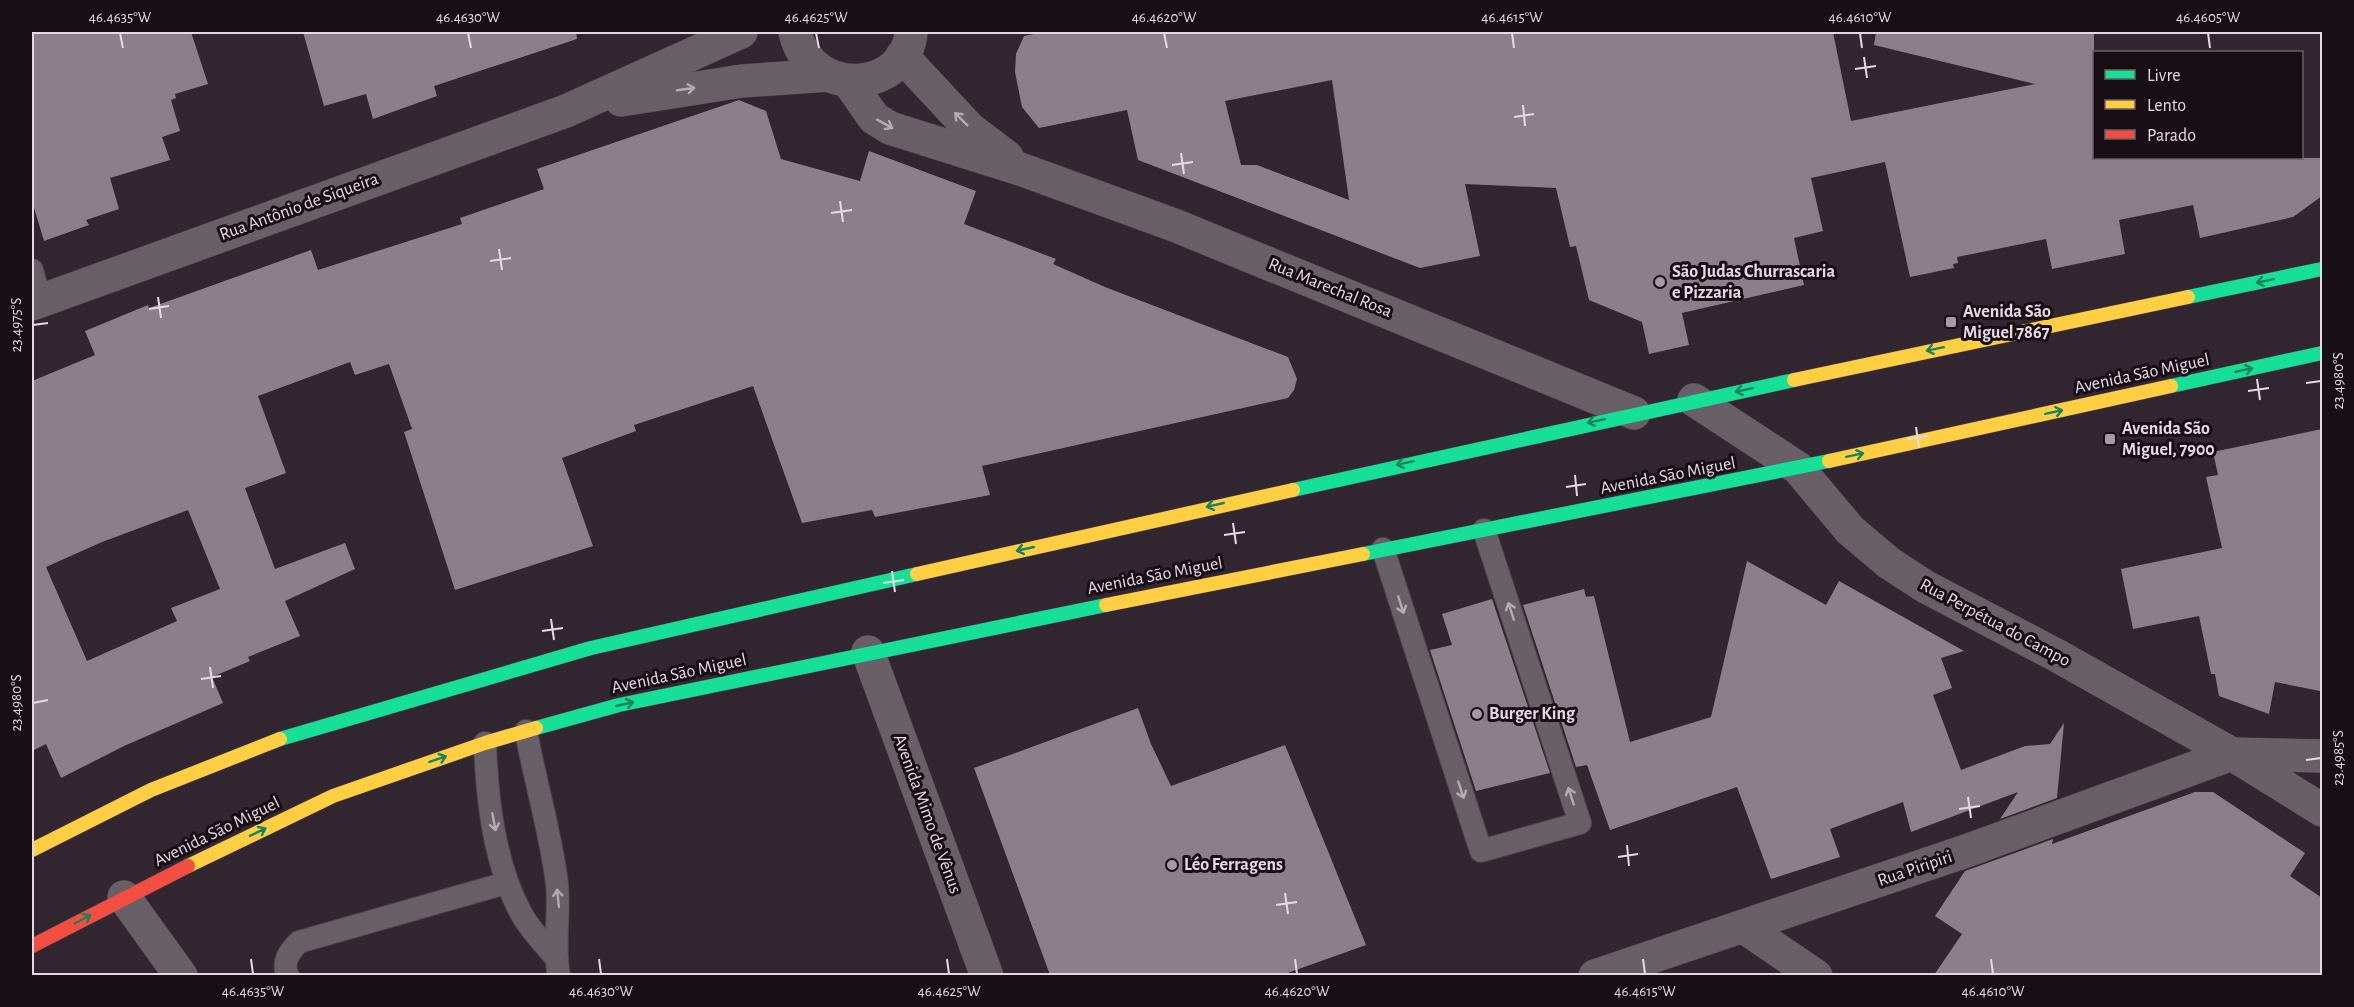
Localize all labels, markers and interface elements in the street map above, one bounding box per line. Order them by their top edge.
text: 46.4635°W [89,10,152,25]
text: 46.4630°W [436,10,501,25]
text: 46.4625°W [784,10,848,25]
text: 46.4620°W [1132,10,1197,25]
text: 46.4615°W [1481,10,1543,25]
text: 46.4610°W [1828,10,1892,25]
text: 46.4605°W [2176,10,2241,25]
legend [2093,51,2303,159]
text: Livre [2147,67,2181,85]
one-way arrow [675,83,695,94]
text: Lento [2147,97,2186,115]
one-way arrow [954,112,969,127]
one-way arrow [876,118,893,130]
text: Parado [2147,127,2196,145]
street label: Rua Antônio de Siqueira [217,170,381,244]
street label: Rua Marechal Rosa [1266,255,1394,321]
place label: São Judas Churrascaria e Pizzaria [1672,263,1835,302]
marker: São Judas Churrascaria e Pizzaria [1653,275,1667,289]
one-way arrow [2256,276,2276,287]
text: 23.4975°S [9,298,24,352]
place label: Avenida São Miguel 7867 [1963,303,2051,342]
marker: Avenida São Miguel 7867 [1944,315,1958,329]
one-way arrow [1925,344,1945,355]
street label: Avenida São Miguel [2073,351,2211,397]
text: 23.4980°S [2331,352,2346,410]
one-way arrow [2234,364,2254,375]
one-way arrow [1735,385,1754,396]
one-way arrow [2044,406,2063,417]
one-way arrow [1587,416,1606,427]
place label: Avenida São Miguel, 7900 [2122,420,2215,459]
marker: Avenida São Miguel, 7900 [2103,432,2117,446]
one-way arrow [1846,449,1865,461]
street label: Avenida São Miguel [1599,454,1737,498]
one-way arrow [1396,458,1416,469]
one-way arrow [1206,500,1225,511]
one-way arrow [1016,543,1035,555]
street label: Avenida São Miguel [1086,554,1224,598]
street label: Rua Perpétua do Campo [1917,576,2073,670]
one-way arrow [1396,595,1407,614]
one-way arrow [1504,602,1515,621]
street label: Avenida São Miguel [610,651,748,697]
text: 23.4980°S [9,674,24,732]
one-way arrow [615,697,634,709]
place label: Burger King [1489,705,1576,723]
marker: Burger King [1470,707,1484,721]
text: 23.4985°S [2331,730,2346,786]
street label: Avenida Mimo de Vênus [890,732,964,896]
one-way arrow [428,753,447,764]
one-way arrow [1457,780,1468,799]
one-way arrow [1565,787,1576,806]
street label: Avenida São Miguel [151,794,283,870]
one-way arrow [489,812,500,831]
one-way arrow [248,826,266,837]
street label: Rua Piripiri [1875,848,1955,890]
place label: Léo Ferragens [1184,856,1283,874]
marker: Léo Ferragens [1165,858,1179,872]
one-way arrow [552,889,563,909]
one-way arrow [74,913,91,925]
text: 46.4635°W [222,984,285,999]
text: 46.4630°W [569,984,634,999]
text: 46.4625°W [917,984,981,999]
text: 46.4620°W [1265,984,1330,999]
text: 46.4615°W [1614,984,1676,999]
text: 46.4610°W [1961,984,2025,999]

